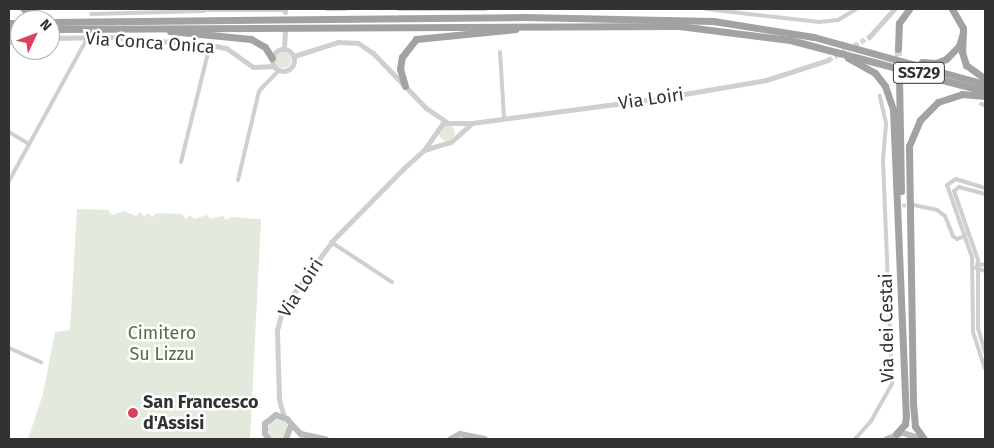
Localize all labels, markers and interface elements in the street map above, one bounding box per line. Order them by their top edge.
north arrow [10,10,60,60]
text: N [36,16,55,34]
street label: Via Conca Onica [85,28,215,58]
road number: SS729 [893,59,945,86]
street label: Via Loiri [617,84,685,114]
street label: Via Loiri [274,255,328,321]
street label: Via dei Cestai [875,273,899,383]
park label: Cimitero Su Lizzu [128,323,196,366]
place label: San Francesco d'Assisi [143,392,258,434]
marker: San Francesco d'Assisi [127,407,139,419]

